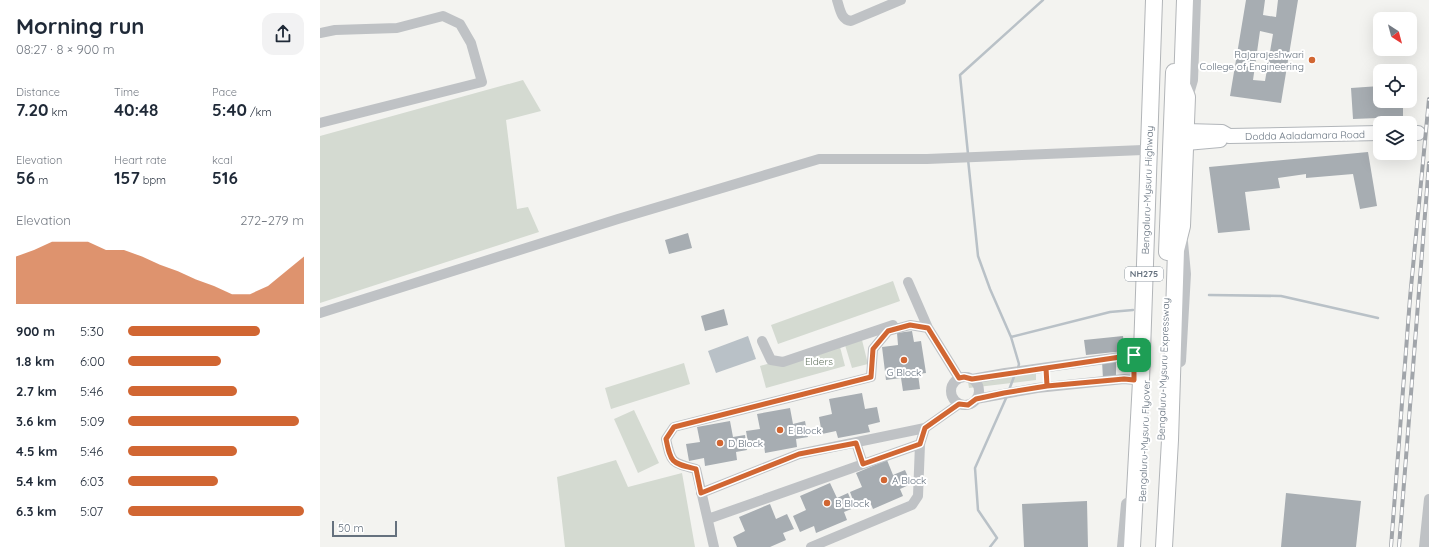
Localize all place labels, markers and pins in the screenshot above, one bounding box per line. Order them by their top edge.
place label: Rajarajeshwari College of Engineering [1200,48,1304,73]
marker: Rajarajeshwari College of Engineering [1307,55,1317,65]
pin [1117,338,1151,372]
marker: G Block [899,355,909,365]
place label: G Block [887,366,921,379]
place label: E Block [788,424,822,437]
marker: E Block [775,425,785,435]
place label: D Block [728,437,763,450]
marker: D Block [715,438,725,448]
place label: A Block [892,474,926,487]
marker: A Block [879,475,889,485]
place label: B Block [835,497,870,510]
marker: B Block [822,498,832,508]

